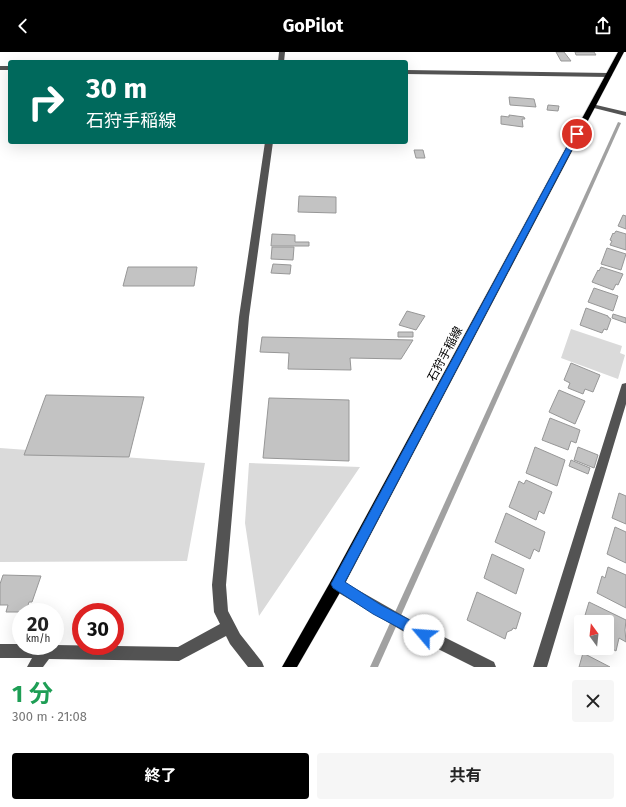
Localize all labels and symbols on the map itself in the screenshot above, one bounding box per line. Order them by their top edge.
pin [560,117,594,151]
street label: 石狩手稲線 [425,324,465,384]
speed limit sign: 30 [72,603,124,655]
position arrow [403,614,445,656]
north arrow [574,615,614,655]

